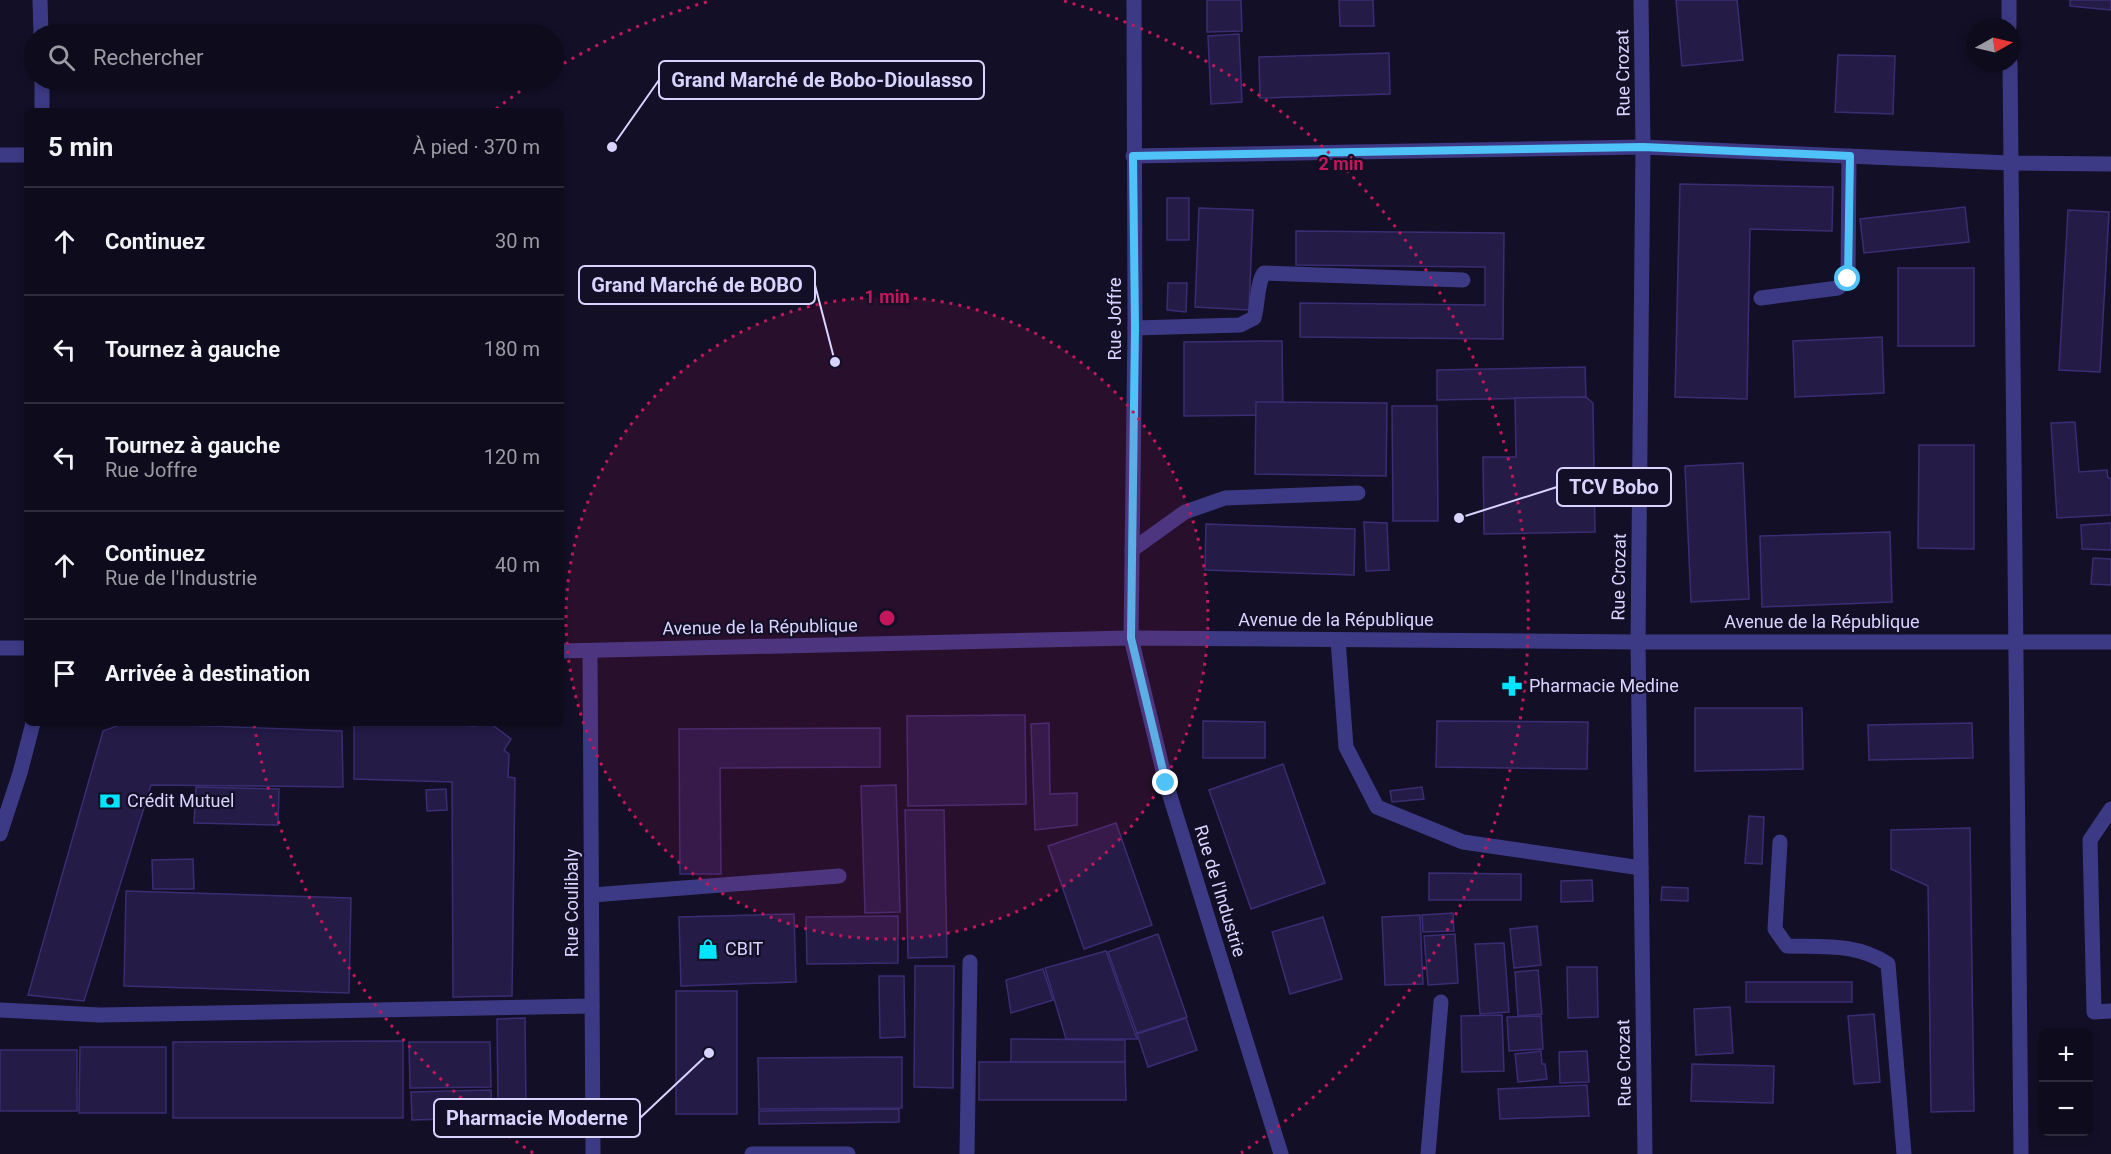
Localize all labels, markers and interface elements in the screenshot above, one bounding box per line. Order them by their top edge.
north arrow [1967,18,2021,72]
search box [24,24,564,90]
street label: Rue Crozat [1611,29,1634,117]
icon: search [45,41,78,74]
text: Rechercher [93,45,204,70]
callout: Grand Marché de Bobo-Dioulasso [659,61,984,99]
text: Grand Marché de Bobo-Dioulasso [671,68,973,92]
text: 5 min [48,132,113,162]
text: À pied · 370 m [413,135,540,159]
text: 2 min [1318,153,1364,174]
icon: ahead [48,225,81,258]
text: Continuez [105,229,205,254]
text: 30 m [495,229,540,253]
route start [1834,265,1860,291]
callout: Grand Marché de BOBO [579,266,815,304]
text: Grand Marché de BOBO [591,273,803,297]
street label: Rue Joffre [1104,277,1125,361]
text: 1 min [864,286,910,307]
icon: left [48,333,81,366]
text: Tournez à gauche [105,337,280,362]
text: 180 m [484,337,540,361]
text: Tournez à gauche [105,433,280,458]
icon: left [48,441,81,474]
text: 120 m [484,445,540,469]
text: Rue Joffre [105,458,197,482]
callout: TCV Bobo [1557,468,1671,506]
text: TCV Bobo [1569,475,1659,499]
street label: Rue Crozat [1607,533,1630,621]
text: Continuez [105,541,205,566]
icon: ahead [48,549,81,582]
text: 40 m [495,553,540,577]
text: Rue de l'Industrie [105,566,257,590]
centre of rings [877,608,897,628]
street label: Avenue de la République [1238,609,1434,630]
street label: Avenue de la République [1724,611,1920,632]
street label: Avenue de la République [662,614,858,639]
icon: arrive [48,657,81,690]
text: Arrivée à destination [105,661,310,686]
pharmacy icon: Pharmacie Medine [1500,674,1524,698]
place label: Pharmacie Medine [1529,675,1679,696]
route end [1152,769,1178,795]
bank icon: Crédit Mutuel [98,789,122,813]
place label: Crédit Mutuel [127,790,234,811]
street label: Rue de l'Industrie [1190,822,1251,959]
street label: Rue Coulibaly [561,848,582,957]
shop icon: CBIT [696,937,720,961]
place label: CBIT [725,938,764,959]
street label: Rue Crozat [1612,1019,1635,1107]
map controls [2039,1028,2093,1136]
button: + [2039,1028,2093,1082]
button: − [2039,1082,2093,1136]
callout: Pharmacie Moderne [434,1099,640,1137]
text: Pharmacie Moderne [446,1106,628,1130]

